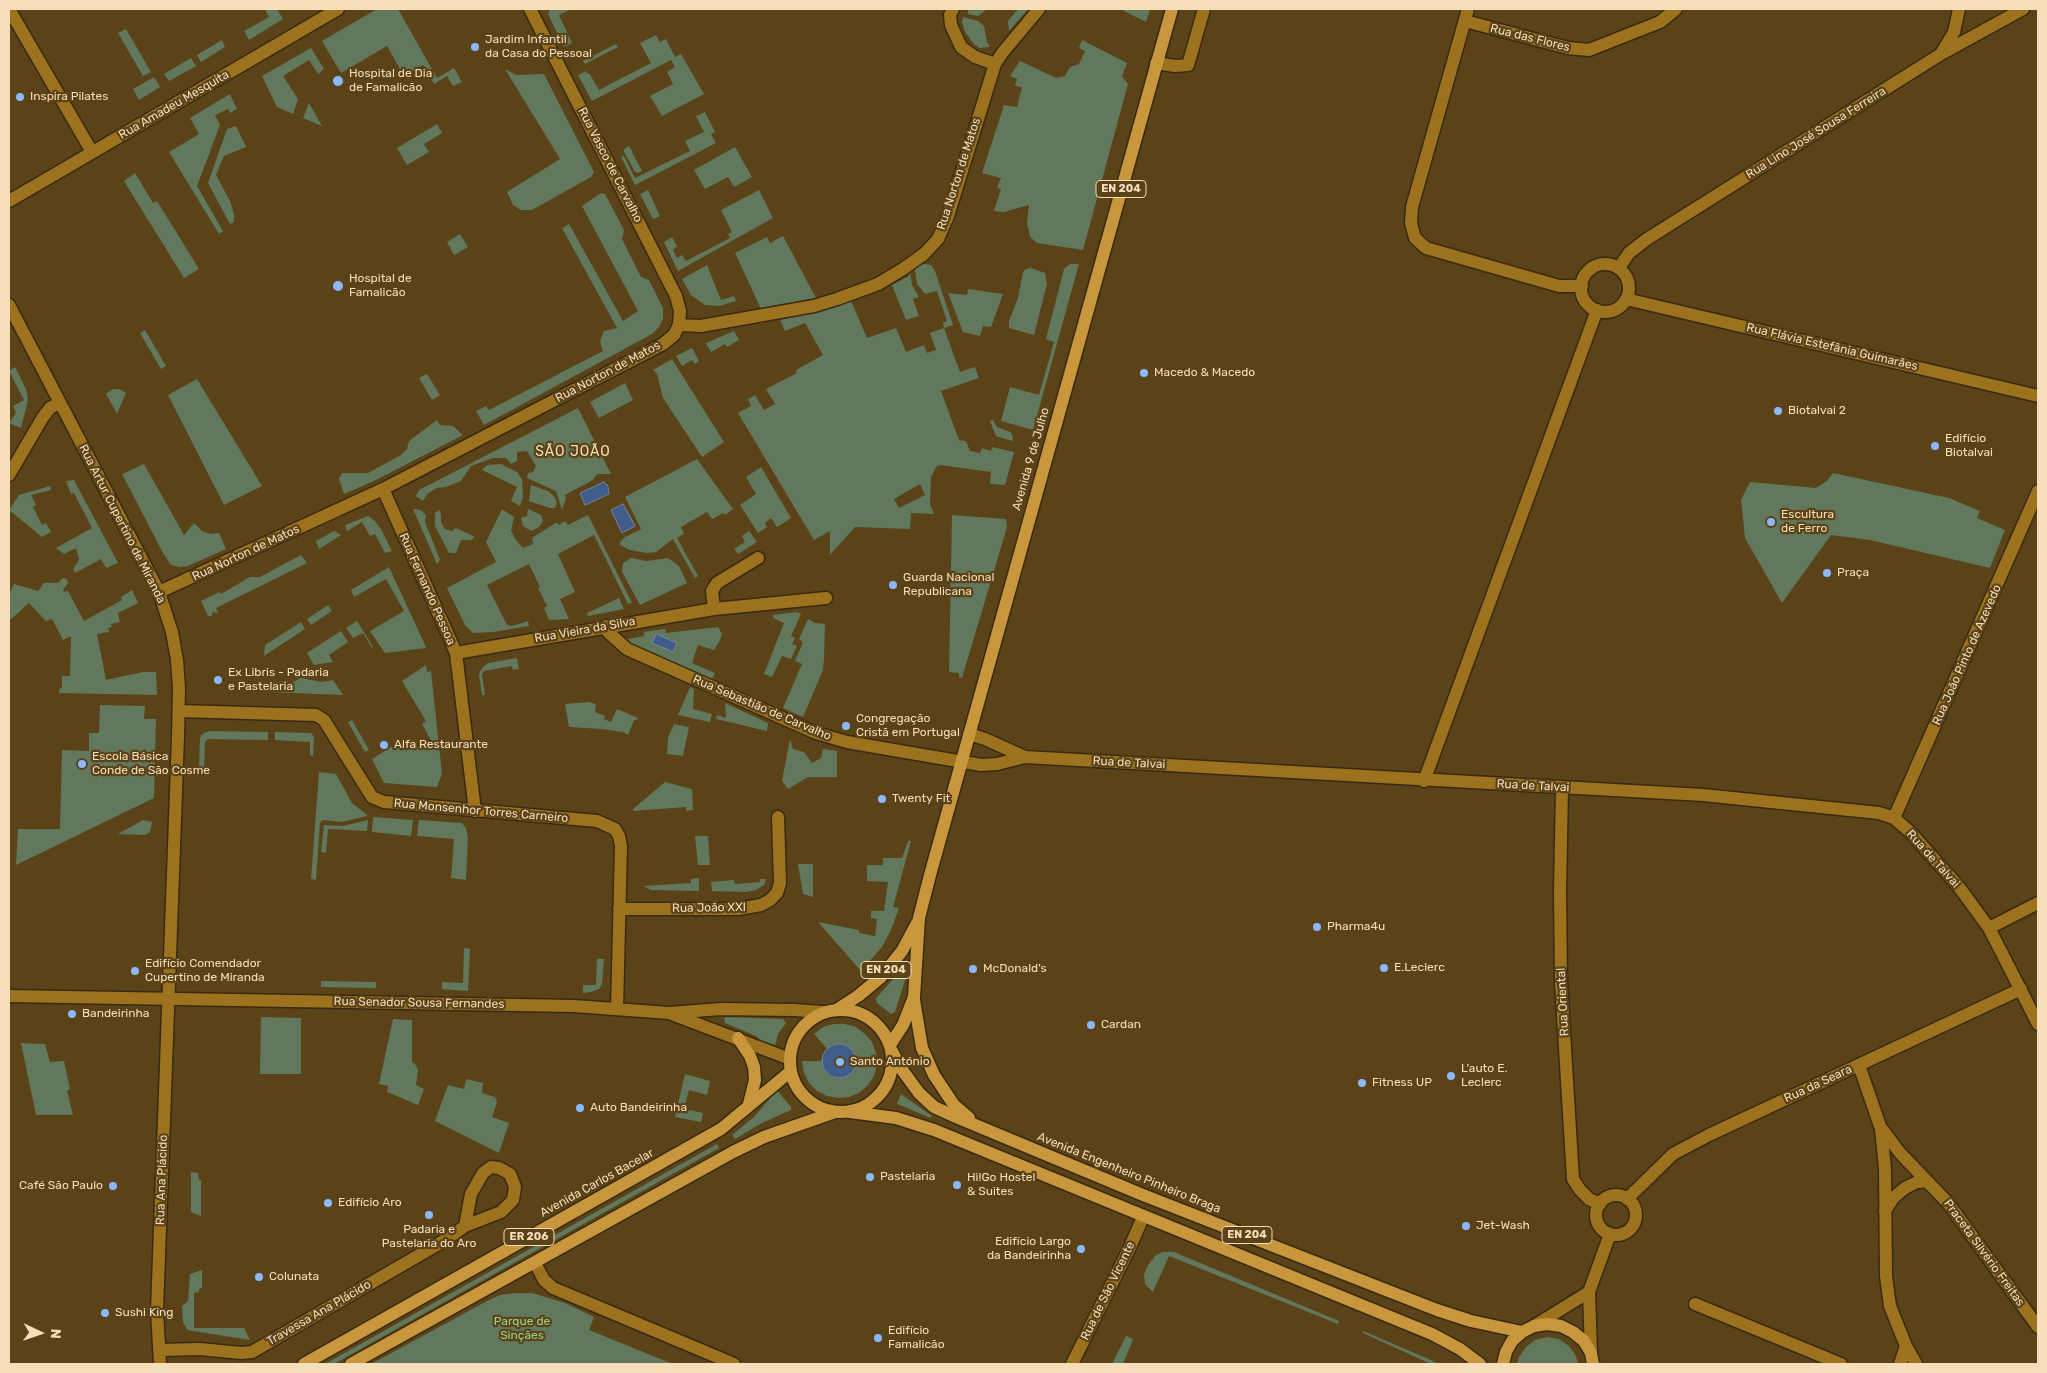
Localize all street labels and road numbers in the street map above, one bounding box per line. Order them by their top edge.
street label: Rua das Flores [1489,21,1571,55]
street label: Rua Amadeu Mesquita [116,68,232,142]
street label: Rua Lino José Sousa Ferreira [1743,84,1889,182]
street label: Rua Vasco de Carvalho [575,105,645,225]
street label: Rua Norton de Matos [934,116,984,232]
road number: EN 204 [1096,180,1146,198]
street label: Rua Flávia Estefânia Guimarães [1745,320,1919,374]
street label: Rua Norton de Matos [553,338,663,406]
street label: Avenida 9 de Julho [1009,406,1053,512]
street label: Rua Artur Cupertino de Miranda [76,442,168,606]
street label: Rua Norton de Matos [190,522,302,584]
street label: Rua Fernando Pessoa [396,531,458,647]
street label: Rua João Pinto de Azevedo [1929,582,2005,728]
street label: Rua Vieira da Silva [534,614,636,646]
street label: Rua Sebastião de Carvalho [691,672,833,744]
street label: Rua de Talvai [1092,754,1166,772]
street label: Rua de Talvai [1496,777,1570,795]
street label: Rua Monsenhor Torres Carneiro [393,796,569,826]
street label: Rua de Talvai [1903,827,1963,891]
street label: Rua João XXI [672,900,746,916]
road number: EN 204 [861,962,911,978]
street label: Rua Oriental [1554,967,1572,1037]
street label: Rua Senador Sousa Fernandes [333,994,505,1012]
street label: Rua da Seara [1782,1062,1854,1106]
street label: Avenida Engenheiro Pinheiro Braga [1035,1130,1223,1216]
street label: Rua Ana Plácido [153,1135,171,1225]
street label: Avenida Carlos Bacelar [538,1146,656,1220]
street label: Praceta Silvério Freitas [1940,1197,2028,1309]
road number: EN 204 [1222,1226,1272,1244]
road number: ER 206 [504,1228,554,1246]
street label: Rua de São Vicente [1078,1239,1138,1343]
street label: Travessa Ana Plácido [264,1277,374,1349]

